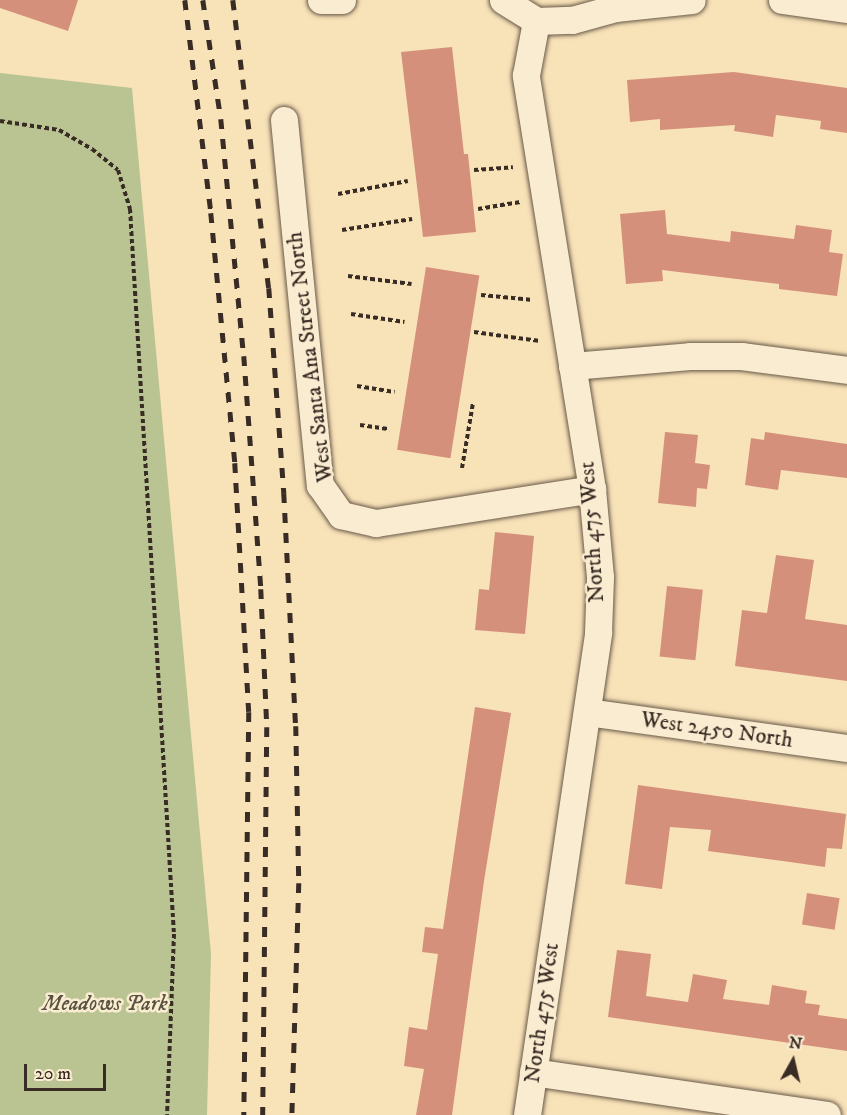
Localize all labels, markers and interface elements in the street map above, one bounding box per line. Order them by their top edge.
street label: West Santa Ana Street North [282,230,338,484]
street label: North 475 West [574,461,610,603]
street label: West 2450 North [639,706,795,754]
street label: North 475 West [519,941,565,1085]
park label: Meadows Park [42,991,168,1017]
north arrow [763,1031,823,1091]
text: N [788,1032,803,1054]
scale bar [27,1052,110,1090]
text: 20 m [35,1063,71,1085]

